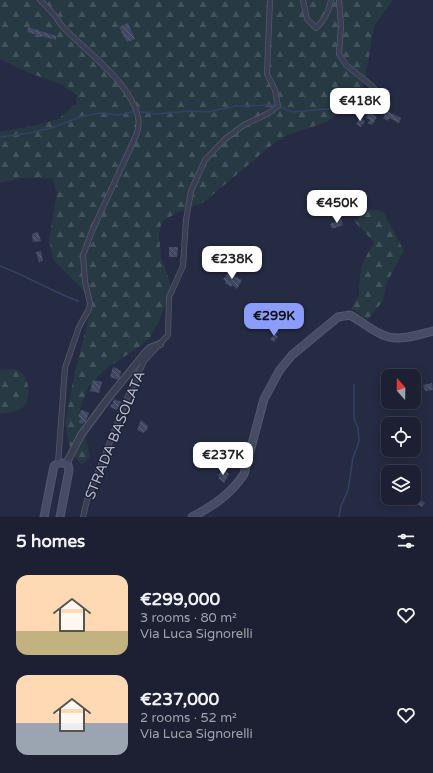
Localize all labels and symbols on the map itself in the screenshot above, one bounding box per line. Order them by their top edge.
pin: €418K [332,88,388,122]
pin: €450K [309,190,365,224]
pin: €238K [204,246,260,280]
pin: €299K [246,303,302,337]
street label: STRADA BASOLATA [81,368,149,502]
north arrow [381,369,421,409]
pin: €237K [195,442,251,476]

